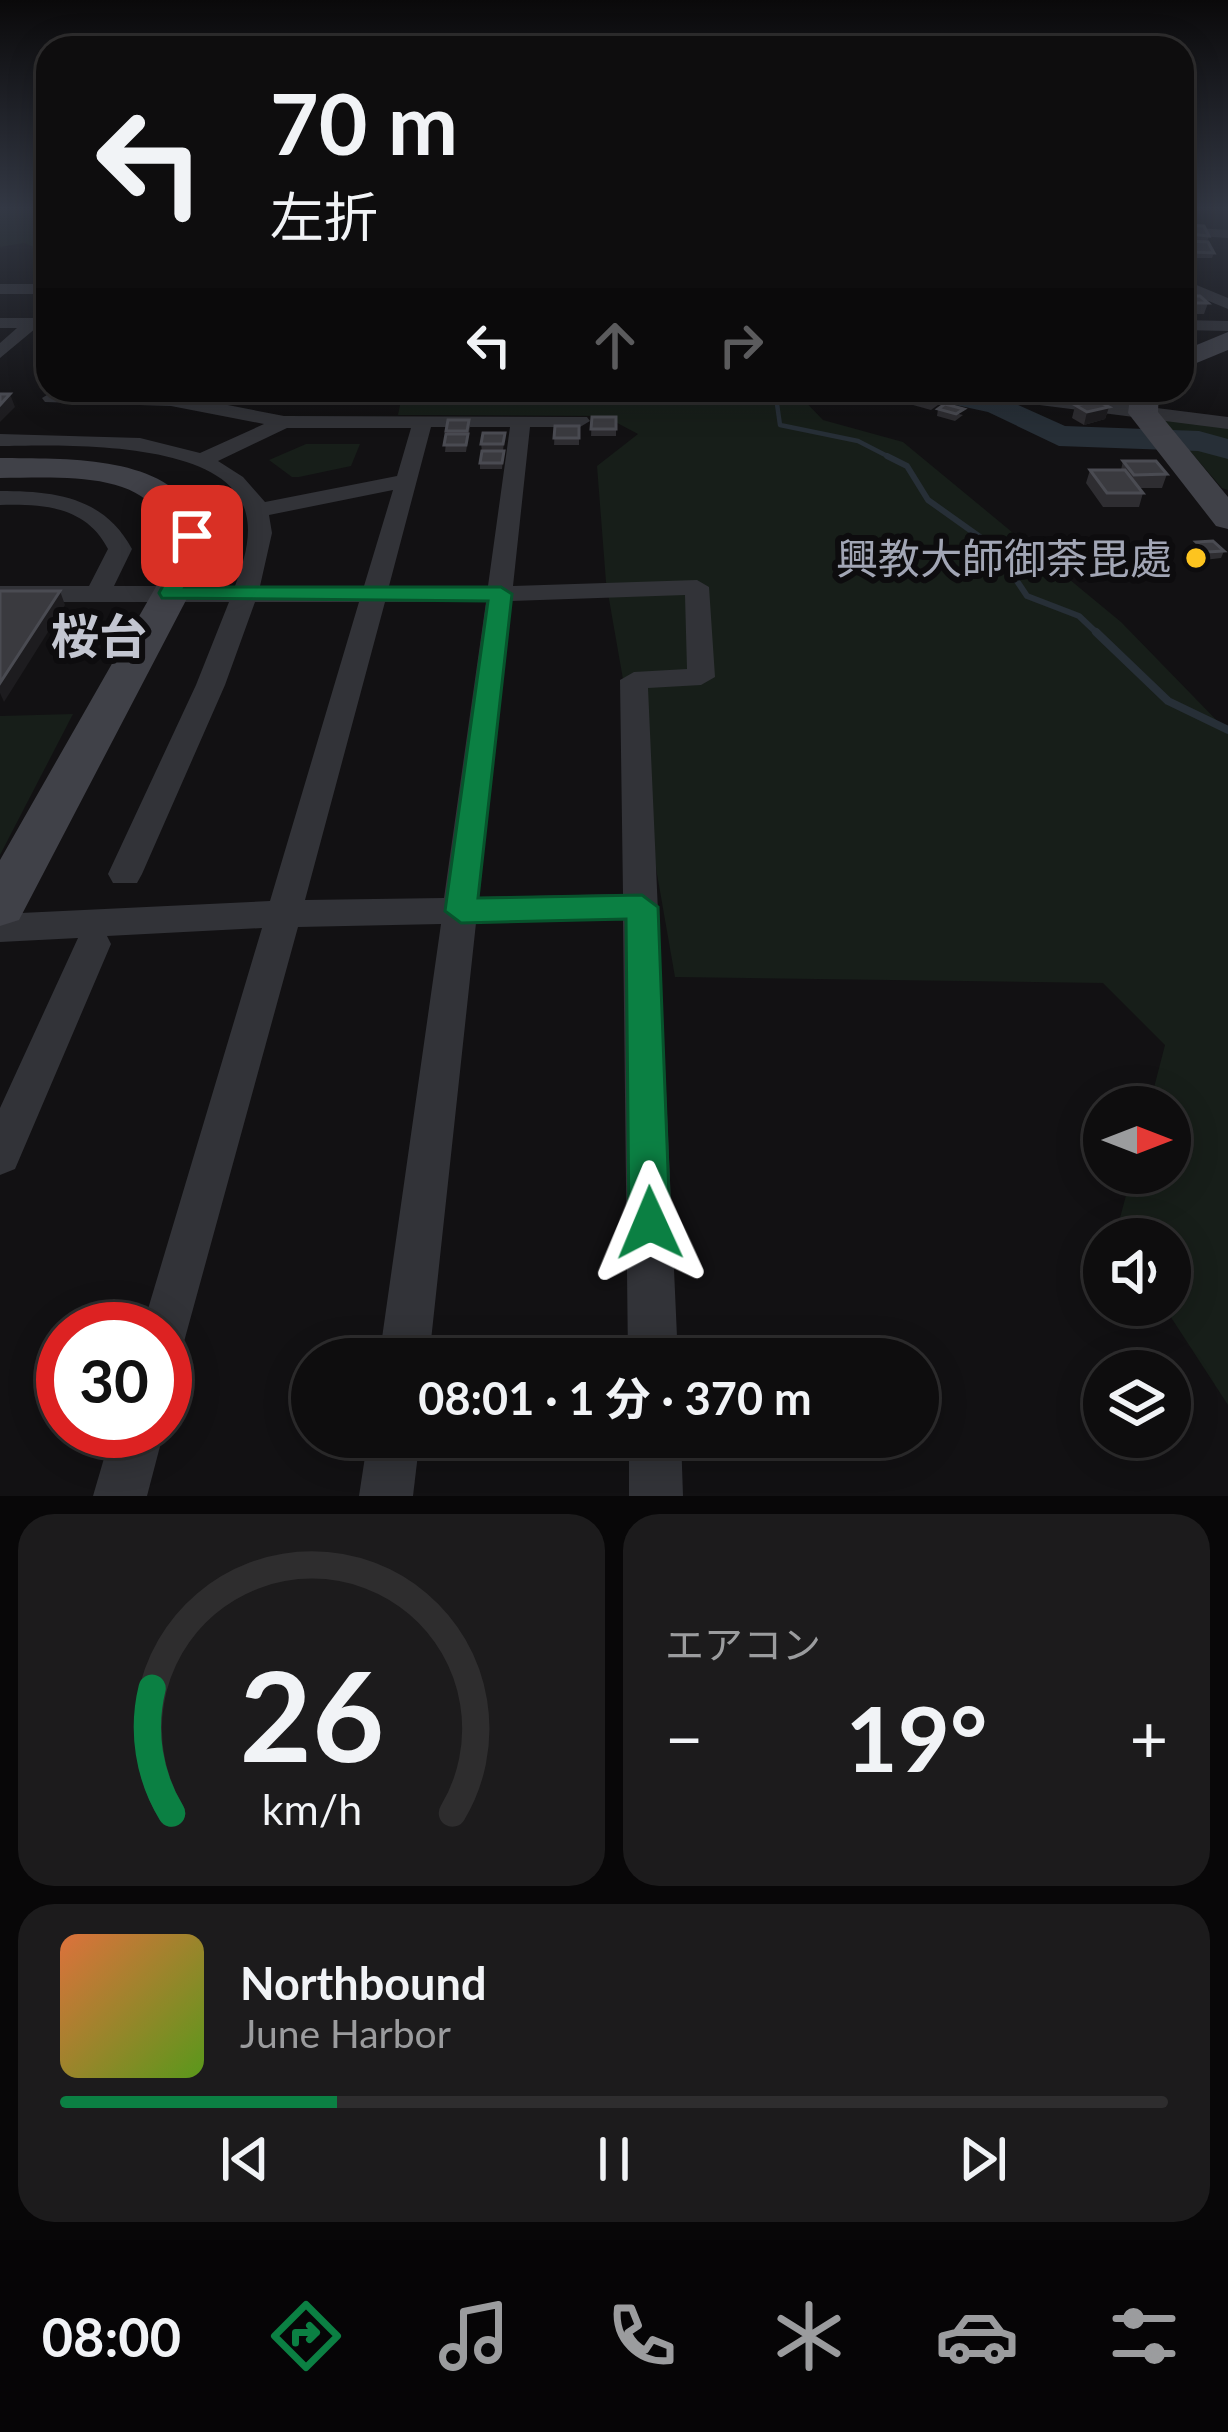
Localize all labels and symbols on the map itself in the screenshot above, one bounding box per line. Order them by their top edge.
pin [141,485,243,587]
place label: 興教大師御荼毘處 [836,533,1172,583]
marker: 興教大師御荼毘處 [1183,545,1209,571]
district label: 桜台 [51,607,147,664]
north arrow [1083,1086,1191,1194]
position arrow [587,1160,713,1286]
speed limit sign: 30 [36,1302,192,1458]

